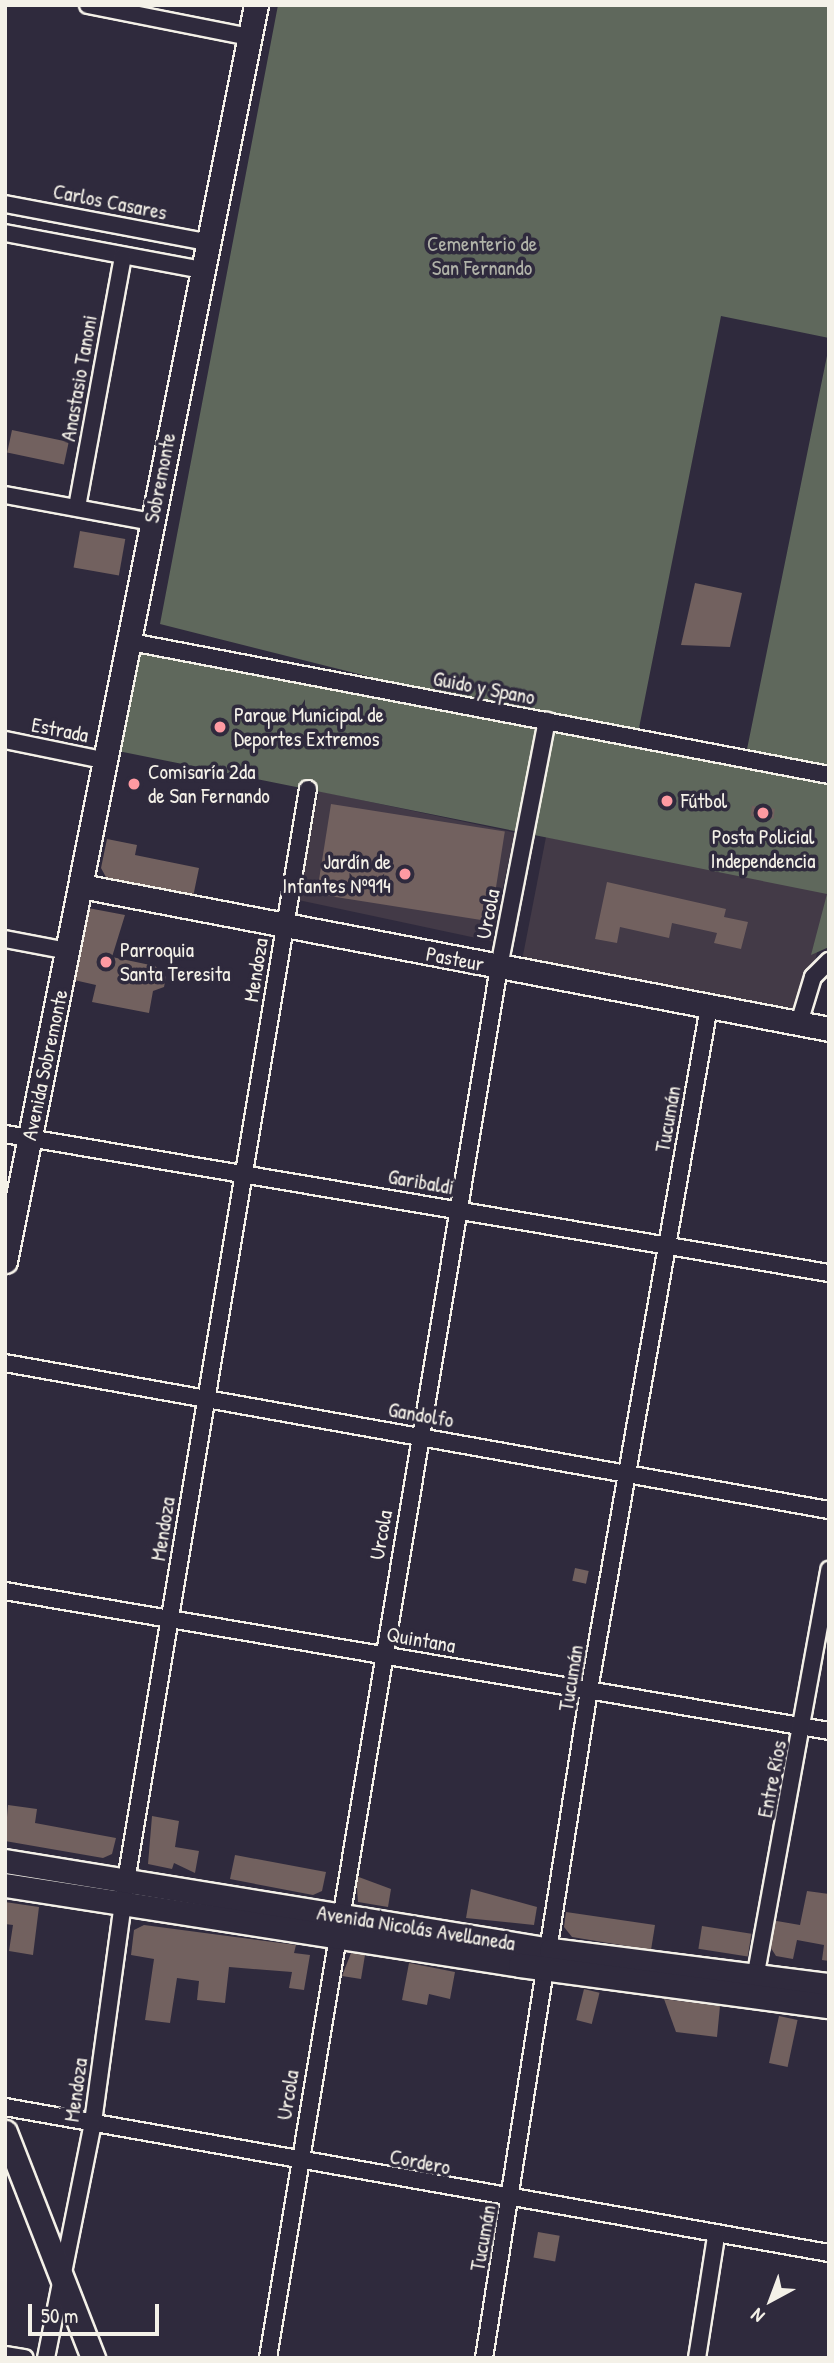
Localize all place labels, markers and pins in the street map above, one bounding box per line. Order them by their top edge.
place label: Parque Municipal de Deportes Extremos [234,702,384,752]
marker: Parque Municipal de Deportes Extremos [212,719,228,735]
place label: Comisaría 2da de San Fernando [148,759,270,809]
marker: Comisaría 2da de San Fernando [126,776,142,792]
place label: Fútbol [681,788,727,814]
marker: Fútbol [659,793,675,809]
marker: Posta Policial Independencia [755,805,771,821]
place label: Posta Policial Independencia [711,824,815,874]
place label: Jardín de Infantes Nº914 [282,849,391,899]
marker: Jardín de Infantes Nº914 [397,866,413,882]
place label: Parroquia Santa Teresita [120,937,231,987]
marker: Parroquia Santa Teresita [98,954,114,970]

